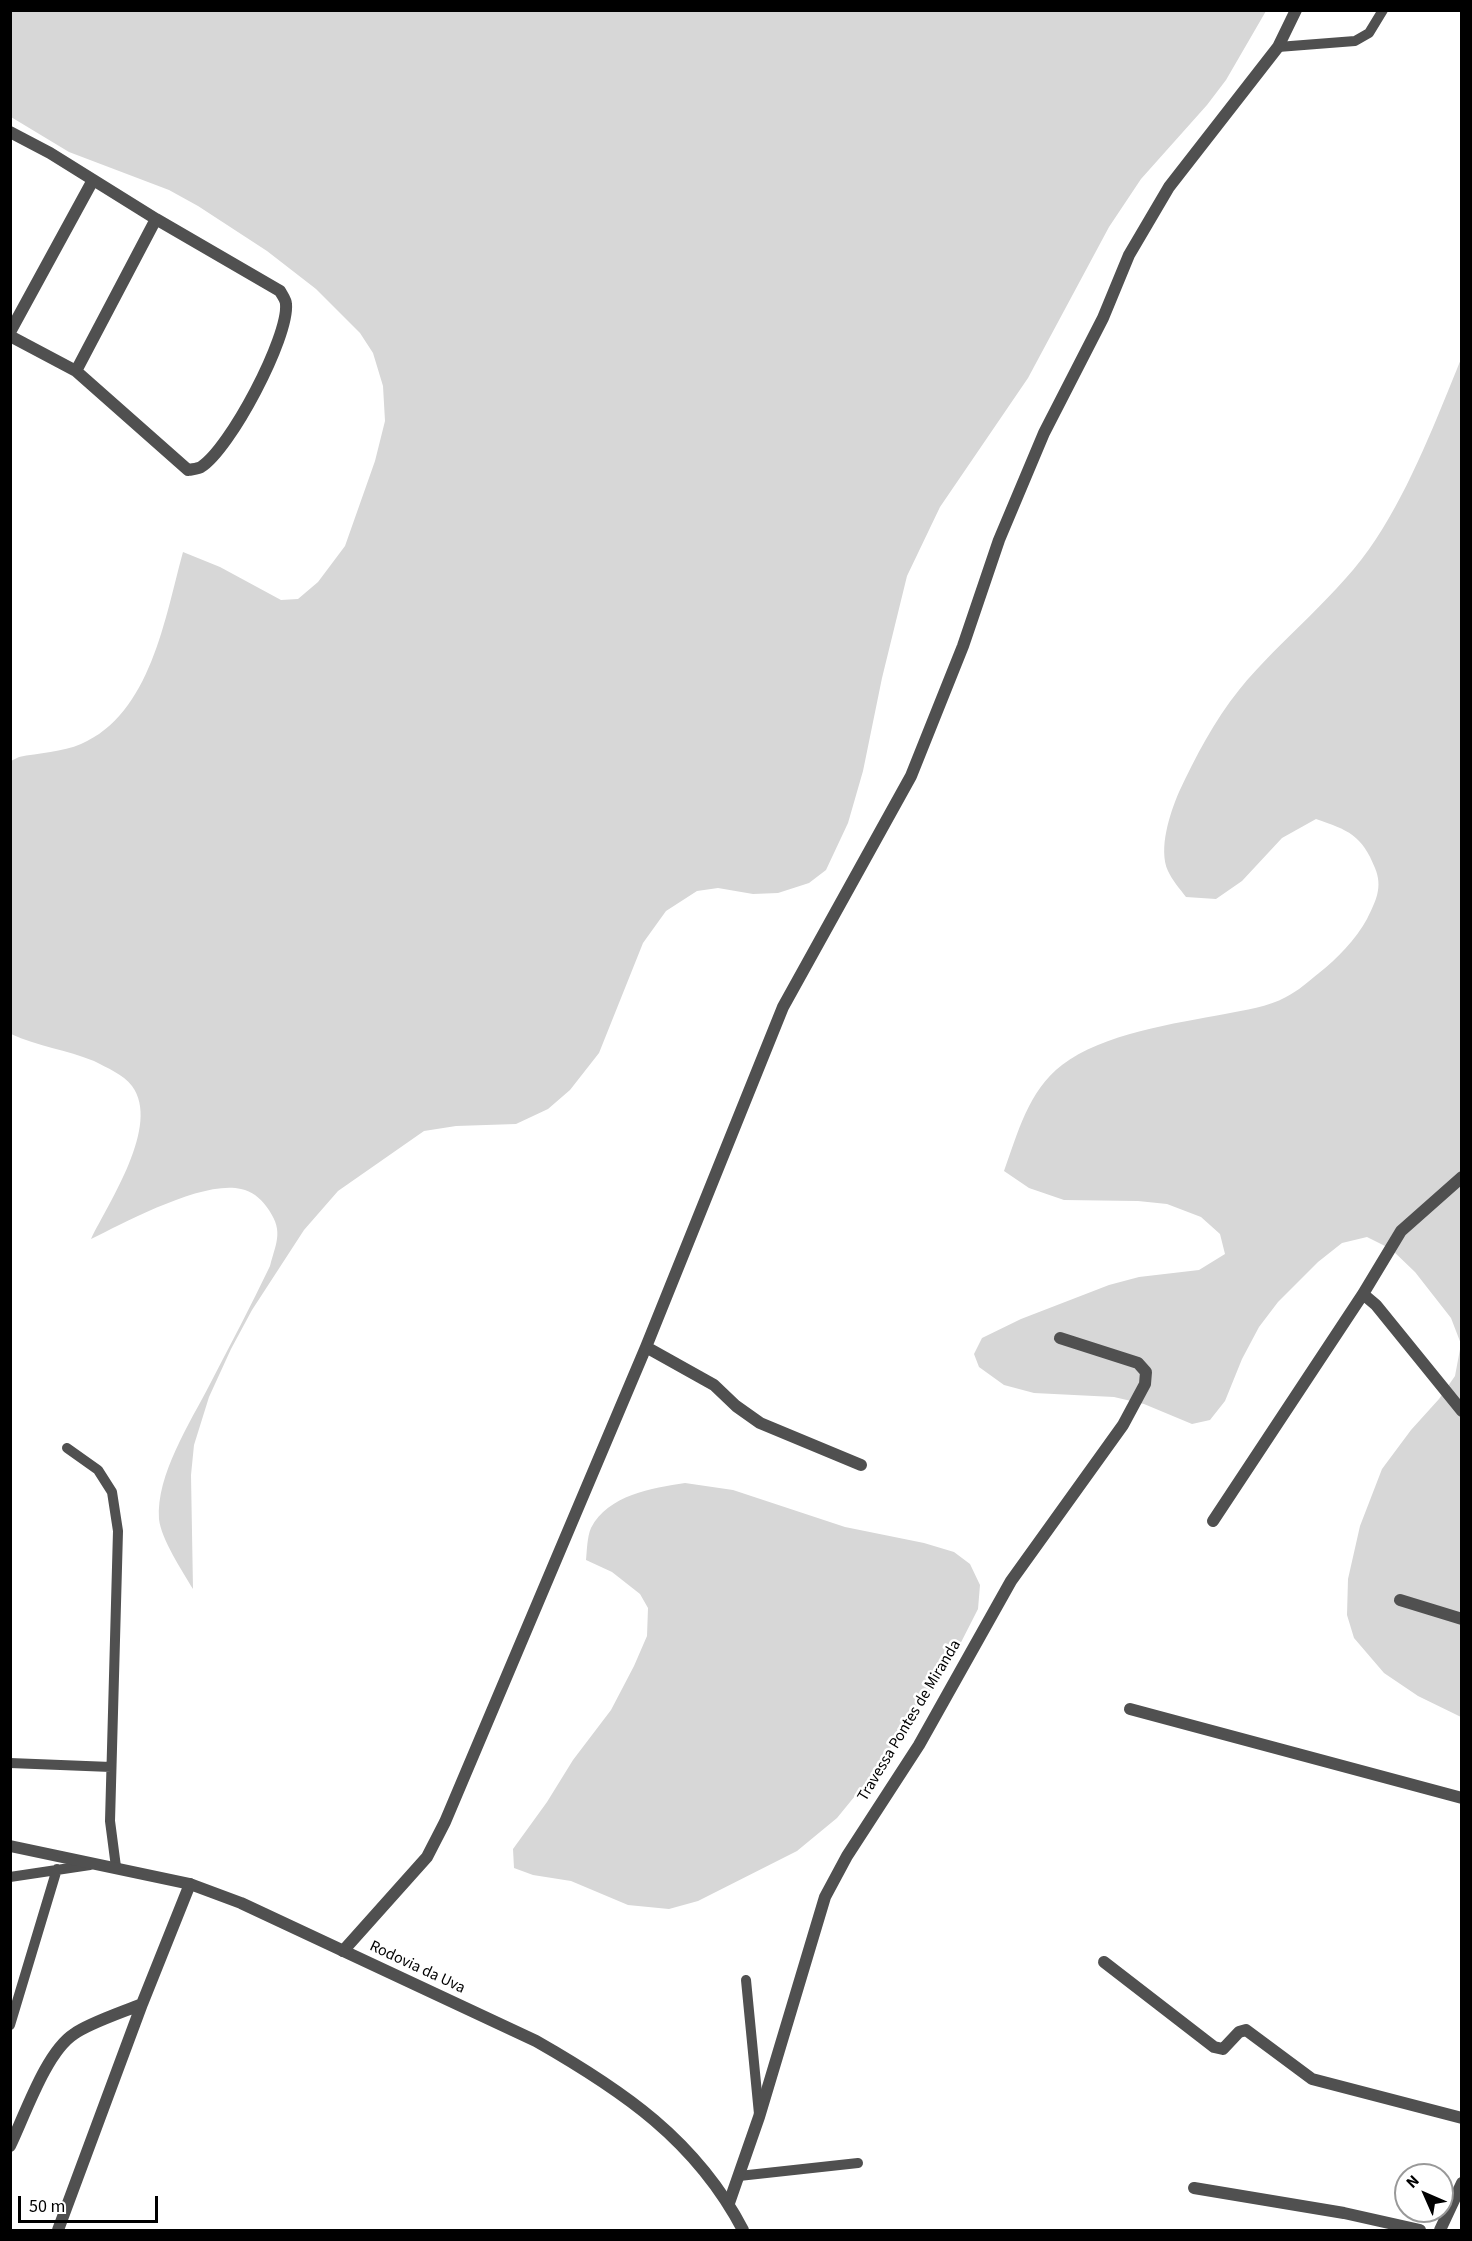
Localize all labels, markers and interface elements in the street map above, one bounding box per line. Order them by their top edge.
street label: Travessa Pontes de Miranda [854,1637,966,1805]
street label: Rodovia da Uva [366,1937,468,1999]
north arrow [1394,2163,1454,2223]
text: N [1401,2170,1424,2193]
scale bar [21,2184,160,2222]
text: 50 m [29,2194,65,2219]

